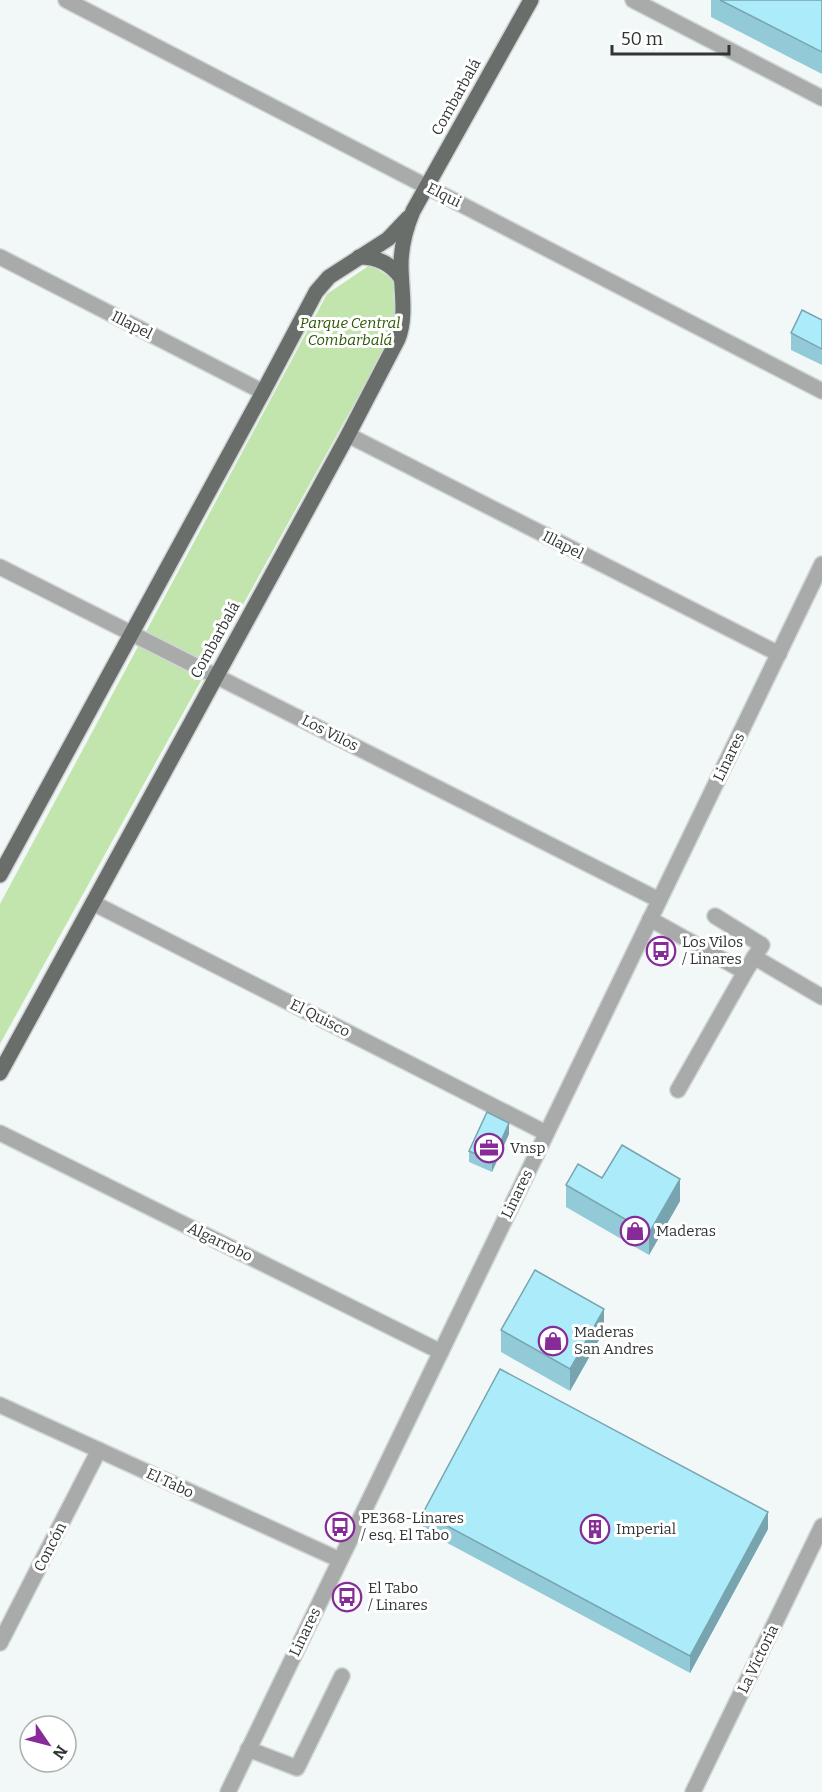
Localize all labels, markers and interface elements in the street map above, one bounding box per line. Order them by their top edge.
scale bar [612,18,729,56]
text: 50 m [621,28,663,50]
street label: Combarbalá [428,56,484,138]
street label: Elqui [424,179,465,211]
street label: Illapel [109,307,155,343]
park label: Parque Central Combarbalá [300,314,400,349]
street label: Illapel [540,527,586,563]
street label: Combarbalá [187,599,243,681]
street label: Los Vilos [299,711,361,755]
street label: Linares [710,730,748,784]
place label: Los Vilos / Linares [682,933,743,968]
bus stop icon: Los Vilos / Linares [645,935,677,967]
street label: El Quisco [287,995,353,1041]
office icon: Vnsp [473,1132,505,1164]
place label: Vnsp [510,1139,545,1157]
street label: Linares [498,1167,536,1221]
shop icon: Maderas [619,1215,651,1247]
street label: Algarrobo [185,1219,255,1265]
place label: Maderas [656,1222,716,1240]
place label: Maderas San Andres [574,1323,654,1358]
shop icon: Maderas San Andres [537,1325,569,1357]
street label: El Tabo [144,1464,196,1502]
place label: PE368-Linares / esq. El Tabo [361,1509,464,1544]
bus stop icon: PE368-Linares / esq. El Tabo [324,1511,356,1543]
building icon: Imperial [579,1513,611,1545]
street label: Concón [30,1519,70,1575]
place label: Imperial [616,1520,676,1538]
place label: El Tabo / Linares [368,1579,428,1614]
bus stop icon: El Tabo / Linares [331,1581,363,1613]
street label: Linares [286,1605,324,1659]
street label: La Victoria [734,1622,782,1696]
north arrow [18,1714,78,1774]
text: N [49,1742,71,1763]

